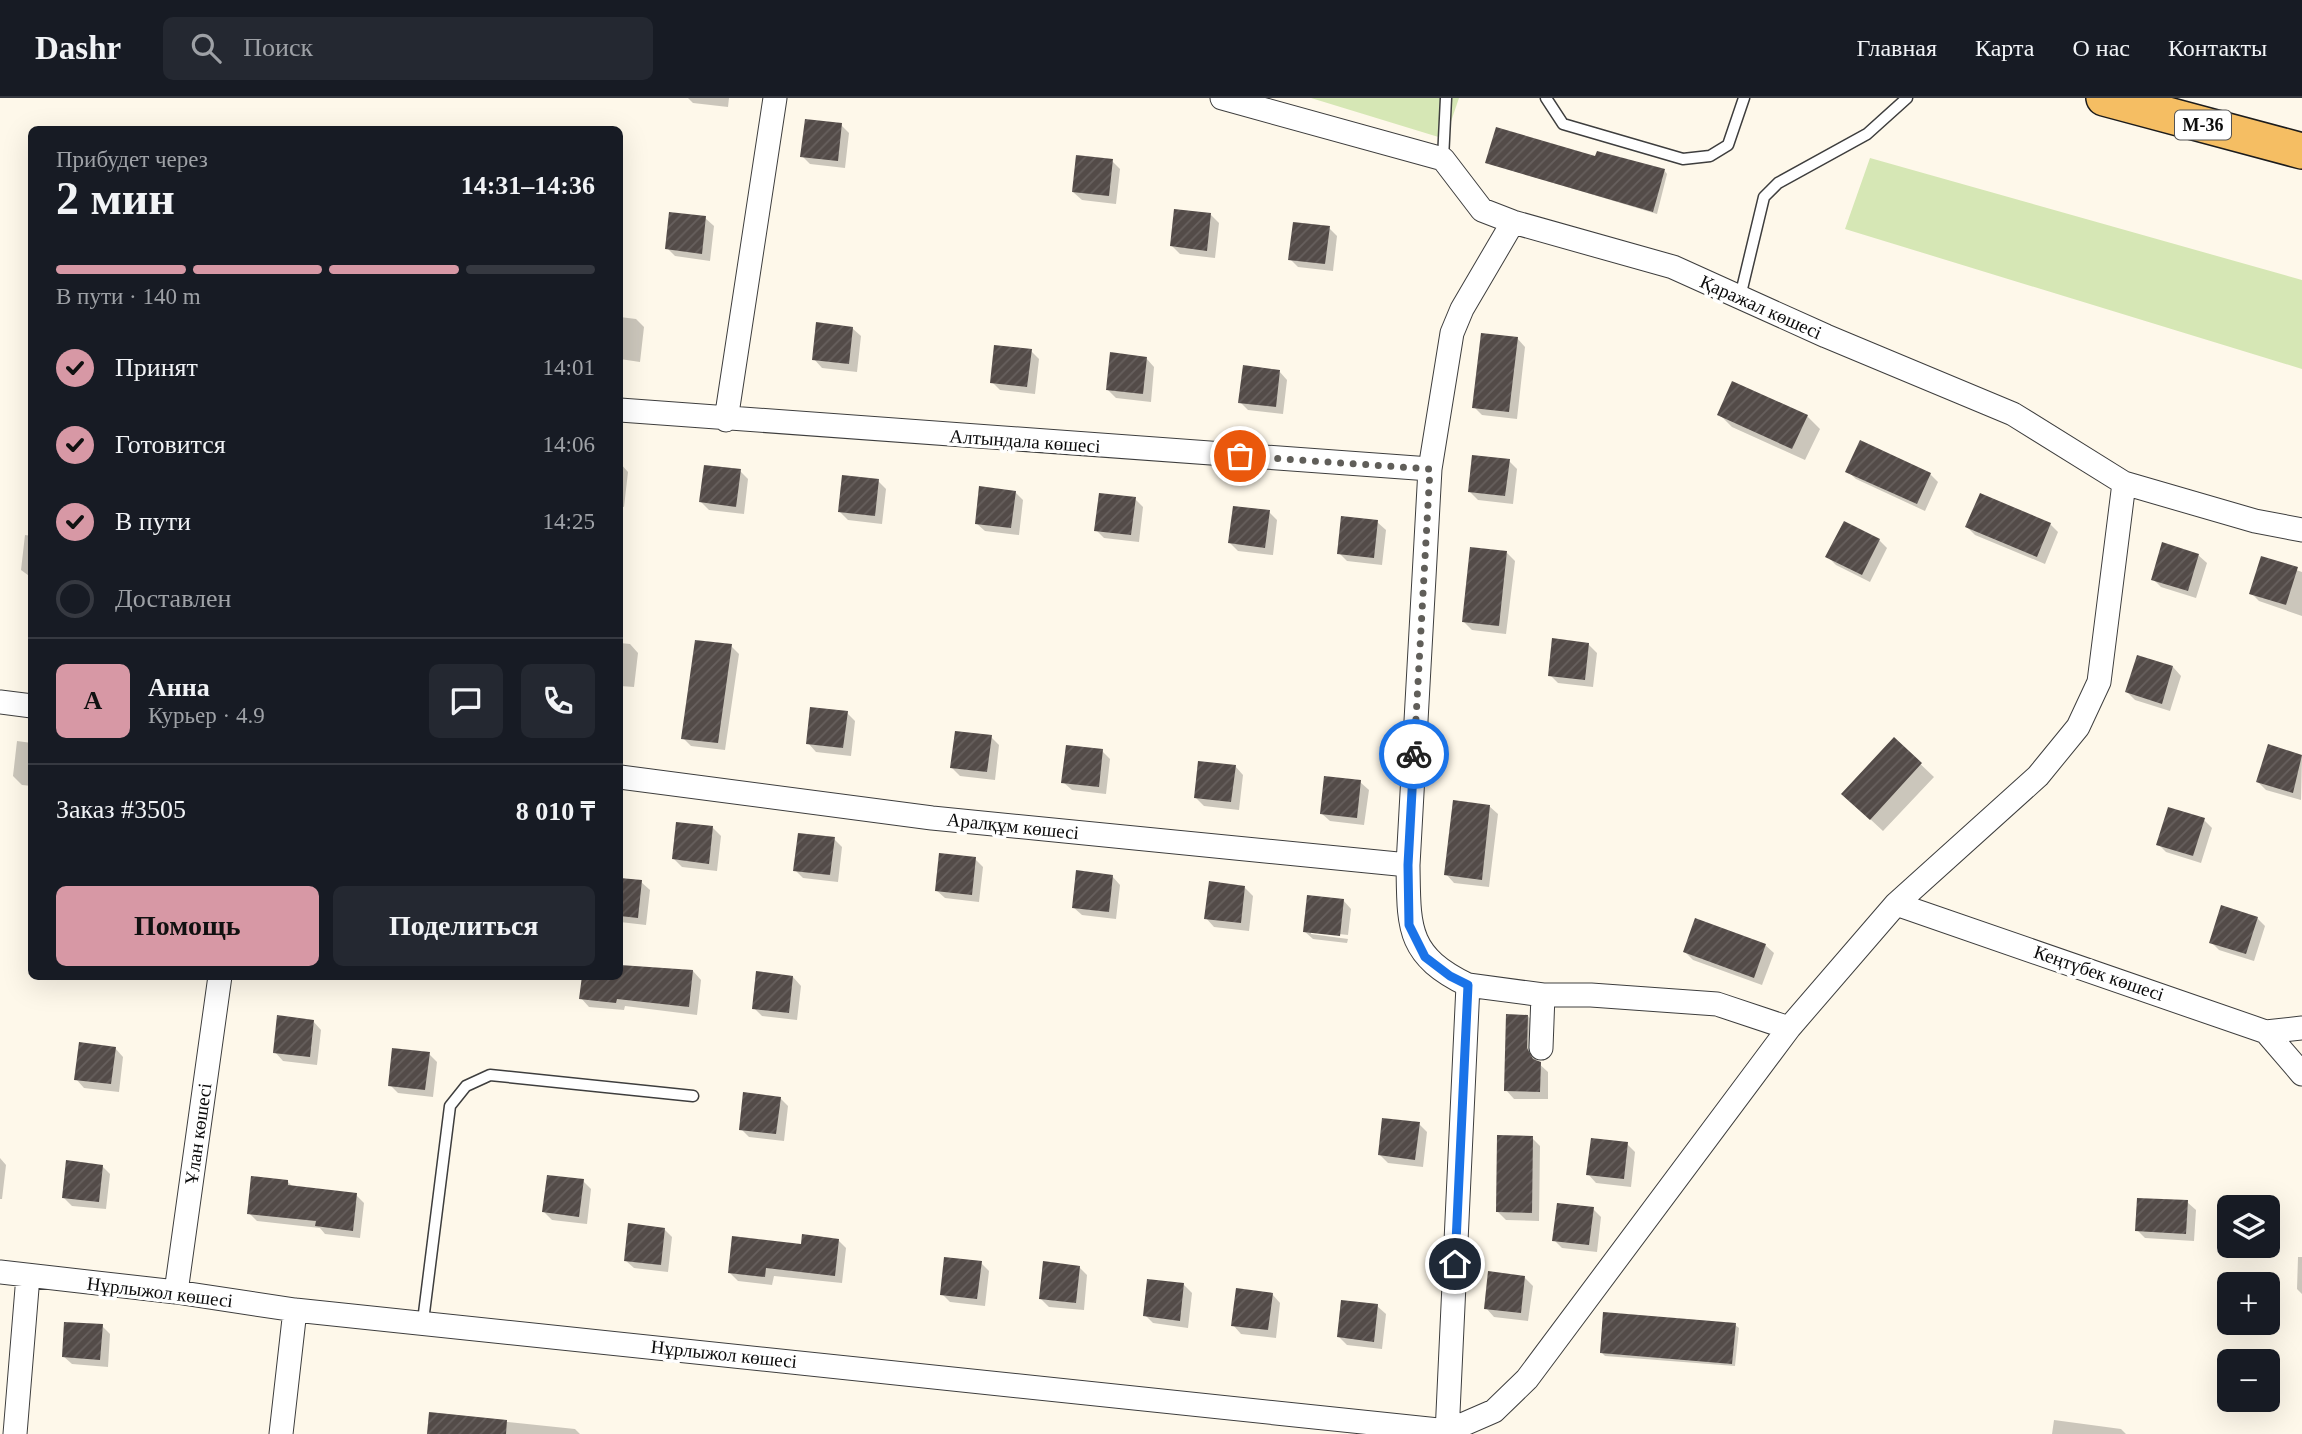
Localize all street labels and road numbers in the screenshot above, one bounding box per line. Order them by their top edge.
road number: M-36 [2175,110,2231,140]
street label: Қаражал көшесі [1697,271,1825,343]
street label: Алтындала көшесі [949,425,1101,457]
street label: Аралқұм көшесі [946,809,1080,843]
street label: Кеңтүбек көшесі [2031,941,2167,1005]
street label: Ұлан көшесі [180,1082,216,1186]
street label: Нұрлыжол көшесі [86,1273,234,1311]
street label: Нұрлыжол көшесі [650,1336,798,1372]

